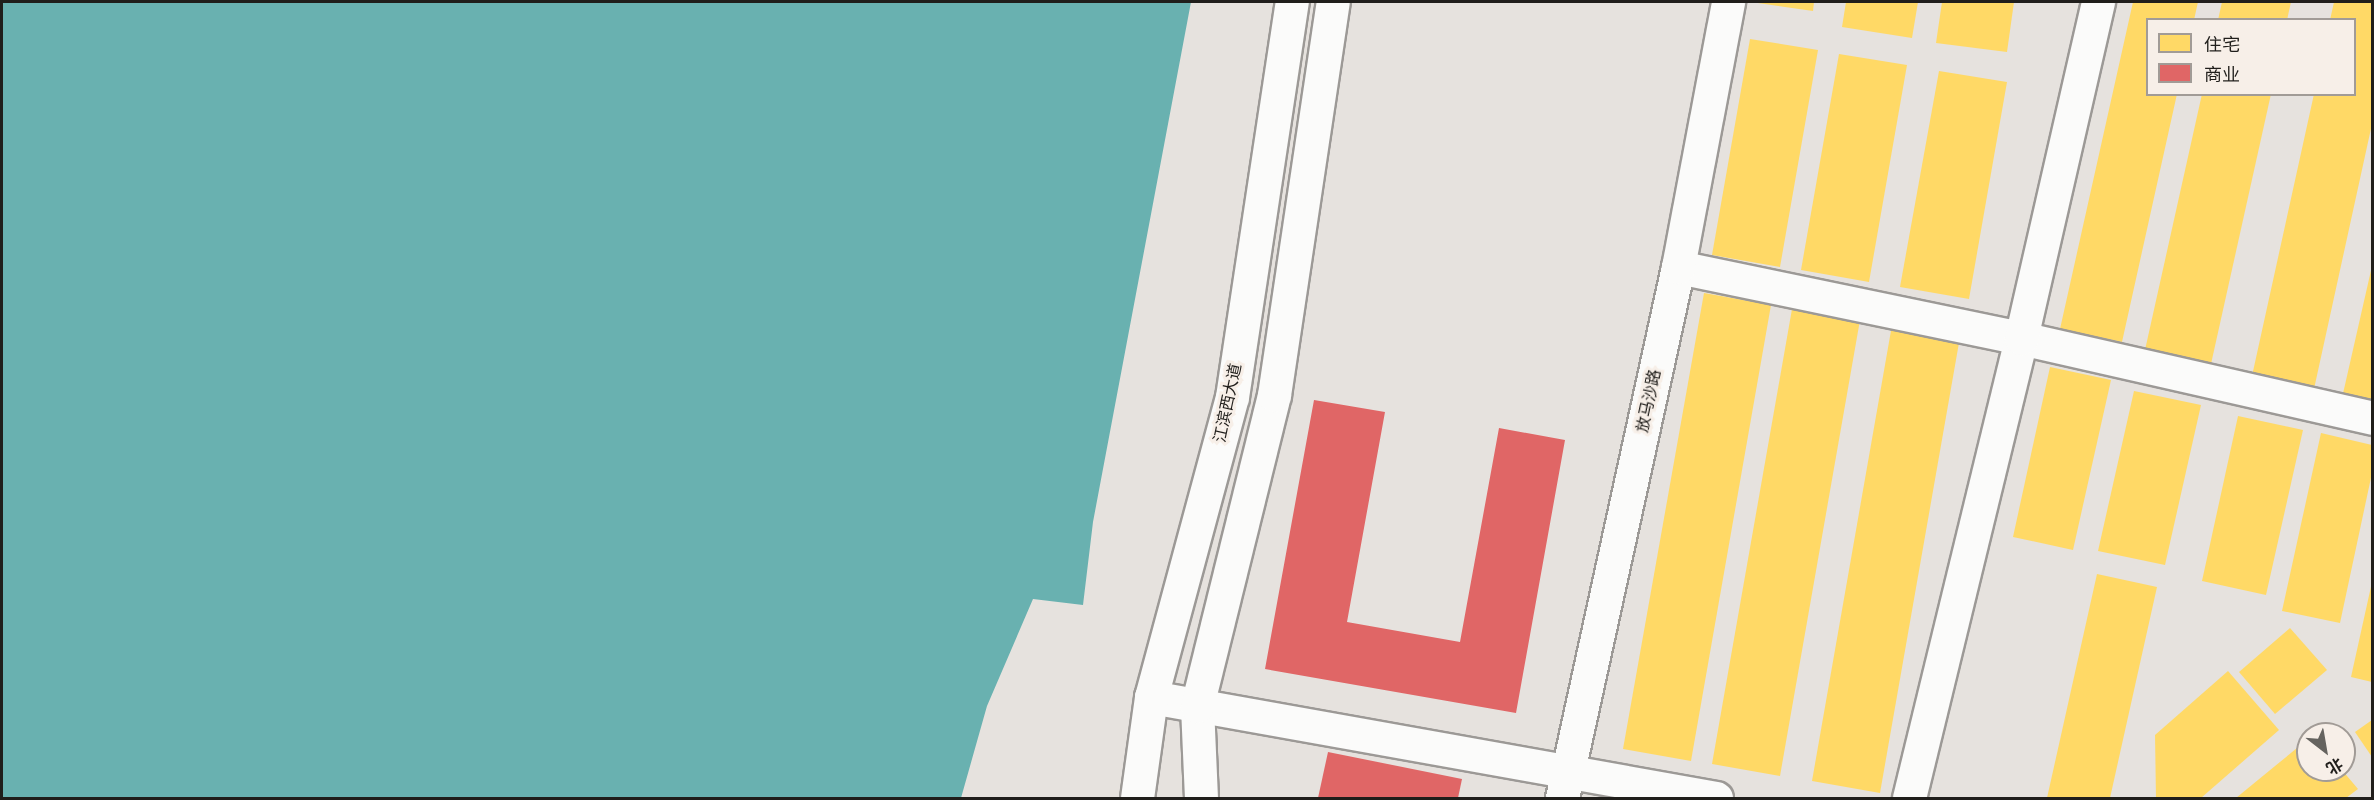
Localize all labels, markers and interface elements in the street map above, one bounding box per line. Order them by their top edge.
legend [2146,18,2356,96]
text: 住宅 [2204,34,2240,55]
text: 商业 [2204,64,2240,85]
street label: 江滨西大道 [1210,362,1246,444]
street label: 放马沙路 [1633,368,1665,434]
north arrow [2296,722,2356,782]
text: 北 [2323,754,2346,778]

